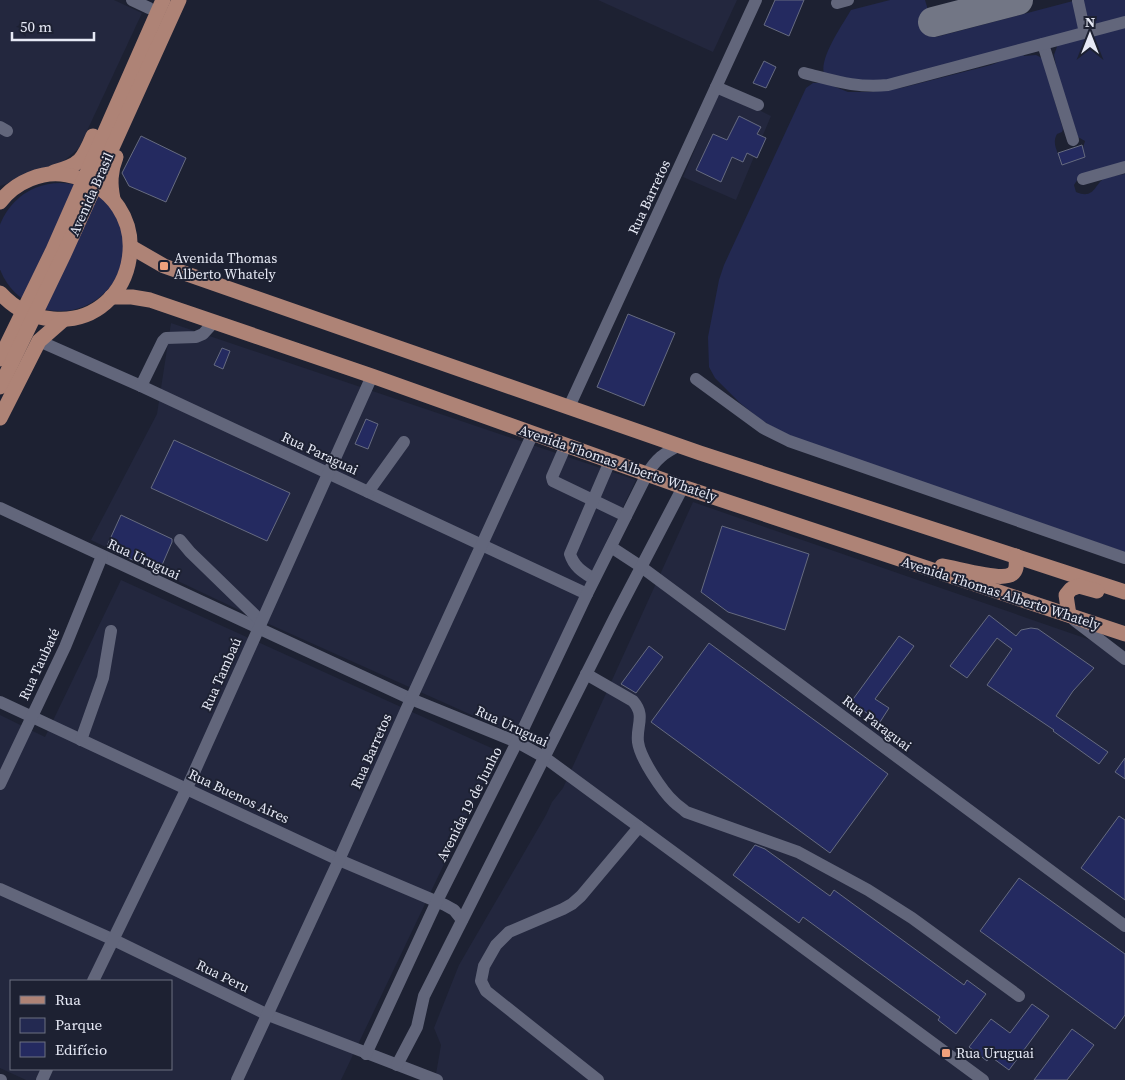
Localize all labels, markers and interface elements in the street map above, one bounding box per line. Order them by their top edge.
scale bar [12,10,95,42]
north arrow [1065,10,1115,60]
text: N [1085,12,1095,32]
text: 50 m [20,16,52,37]
street label: Avenida Brasil [64,149,118,239]
street label: Rua Barretos [623,156,675,238]
place label: Avenida Thomas Alberto Whately [174,248,277,284]
marker: Avenida Thomas Alberto Whately [158,260,170,272]
street label: Avenida Thomas Alberto Whately [516,420,721,507]
street label: Rua Paraguai [278,427,362,479]
street label: Rua Uruguai [104,533,184,585]
street label: Avenida Thomas Alberto Whately [899,551,1104,635]
street label: Rua Taubaté [14,625,64,703]
street label: Rua Tambaú [196,634,246,714]
street label: Rua Paraguai [838,690,916,756]
street label: Rua Uruguai [472,700,552,752]
street label: Rua Barretos [345,710,397,792]
street label: Avenida 19 de Junho [431,743,507,865]
street label: Rua Buenos Aires [185,764,293,828]
street label: Rua Peru [193,955,253,997]
legend [10,980,172,1070]
text: Rua [55,989,81,1010]
text: Parque [55,1014,103,1035]
text: Edifício [55,1039,107,1060]
place label: Rua Uruguai [956,1043,1034,1063]
marker: Rua Uruguai [940,1047,952,1059]

